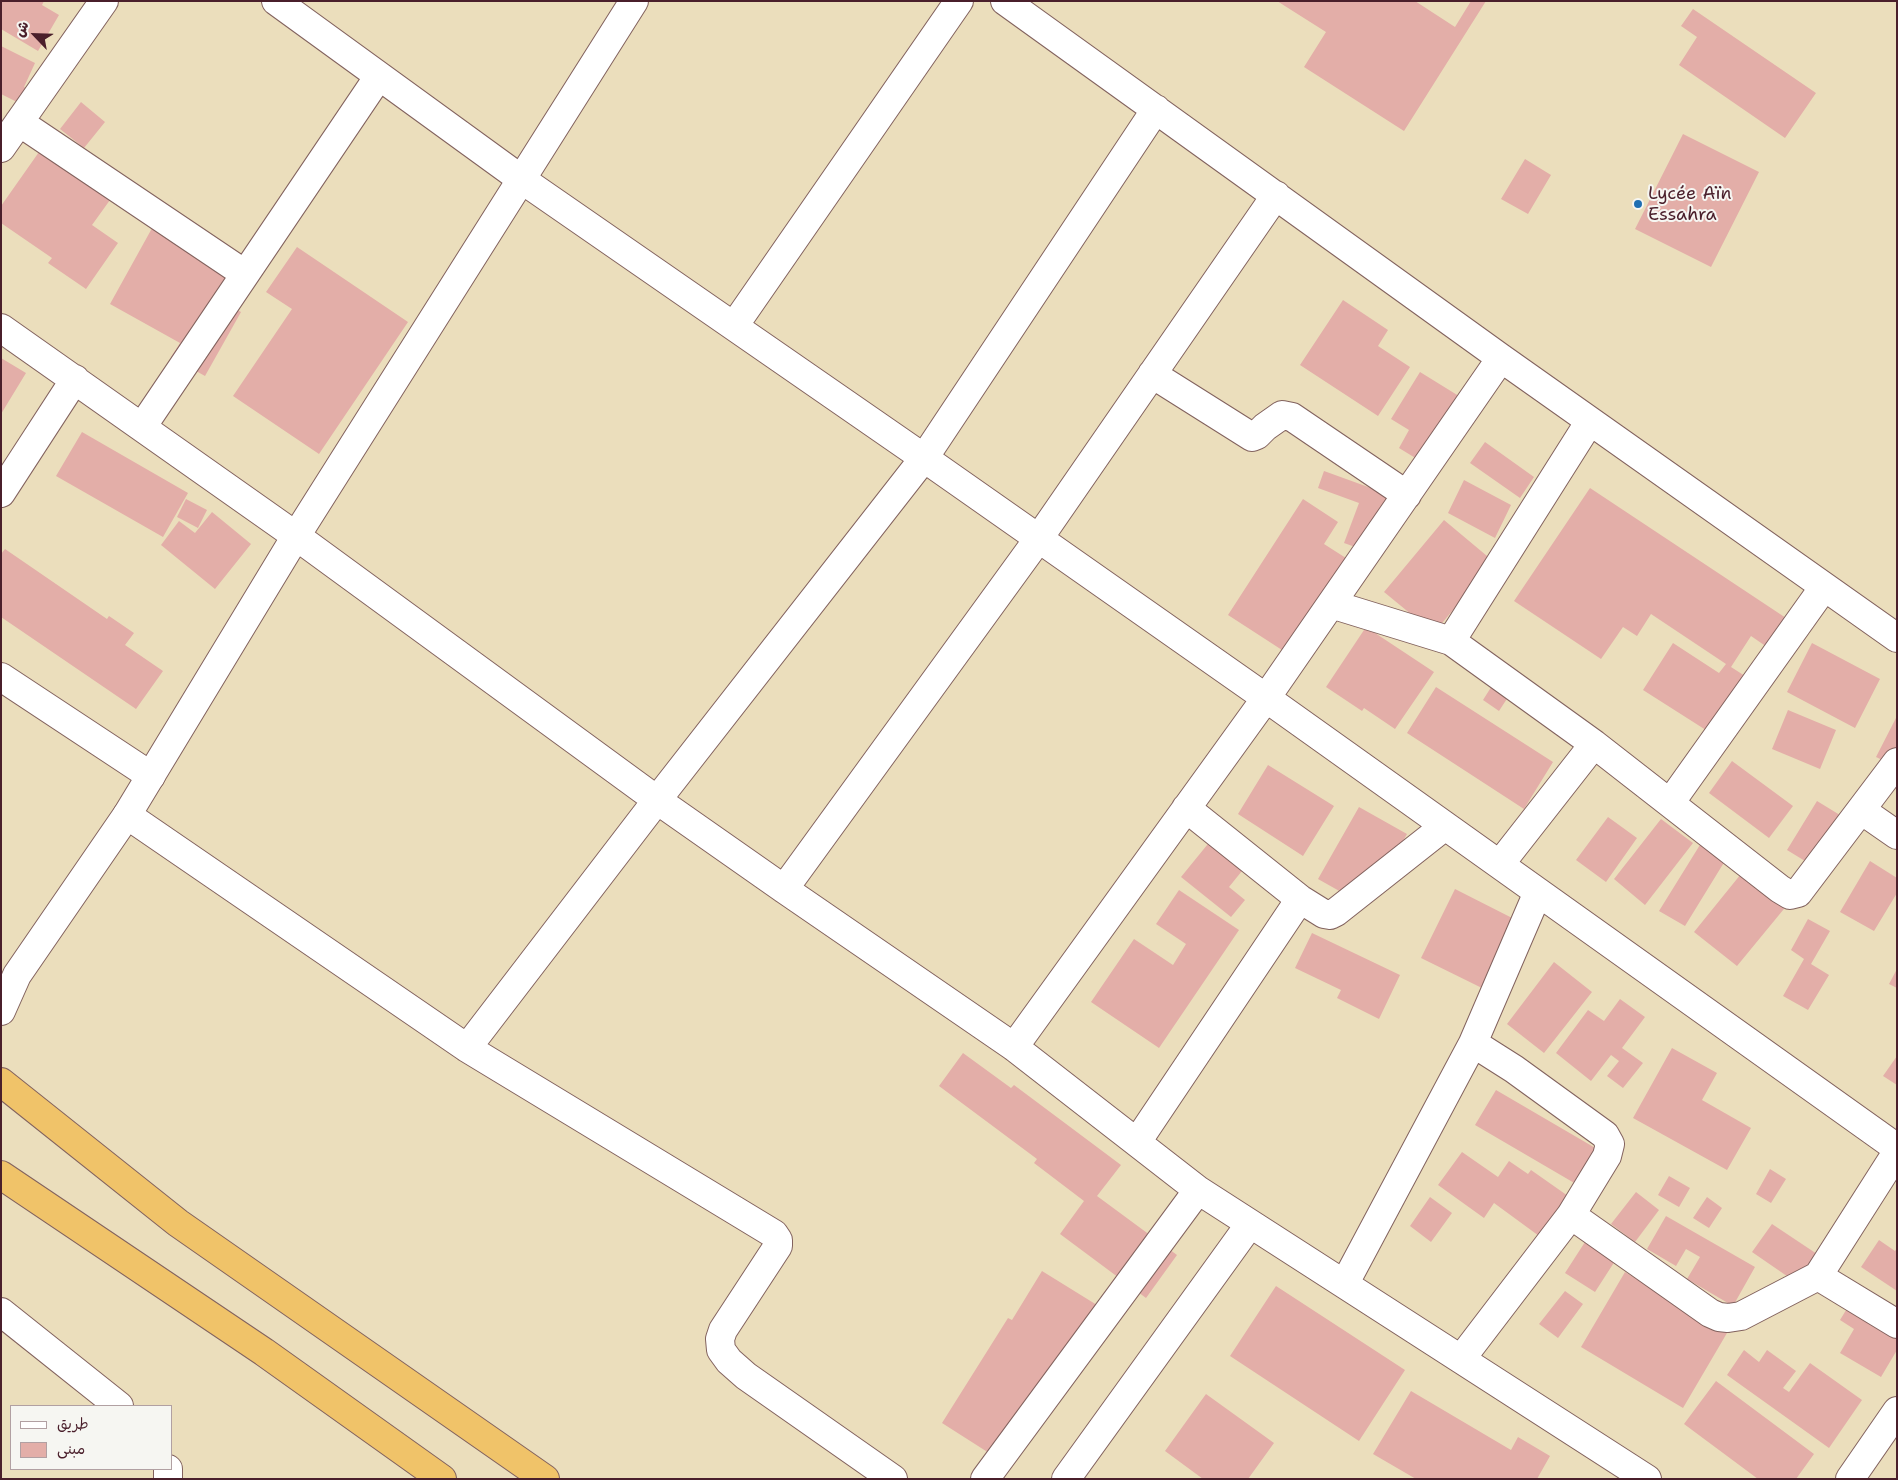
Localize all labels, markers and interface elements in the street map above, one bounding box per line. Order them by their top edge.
north arrow [10,10,60,60]
text: ش [10,18,33,40]
place label: Lycée Aïn Essahra [1648,183,1731,225]
marker: Lycée Aïn Essahra [1632,198,1644,210]
legend [10,1405,172,1470]
text: طريق [57,1414,89,1434]
text: مبنى [57,1439,85,1459]

